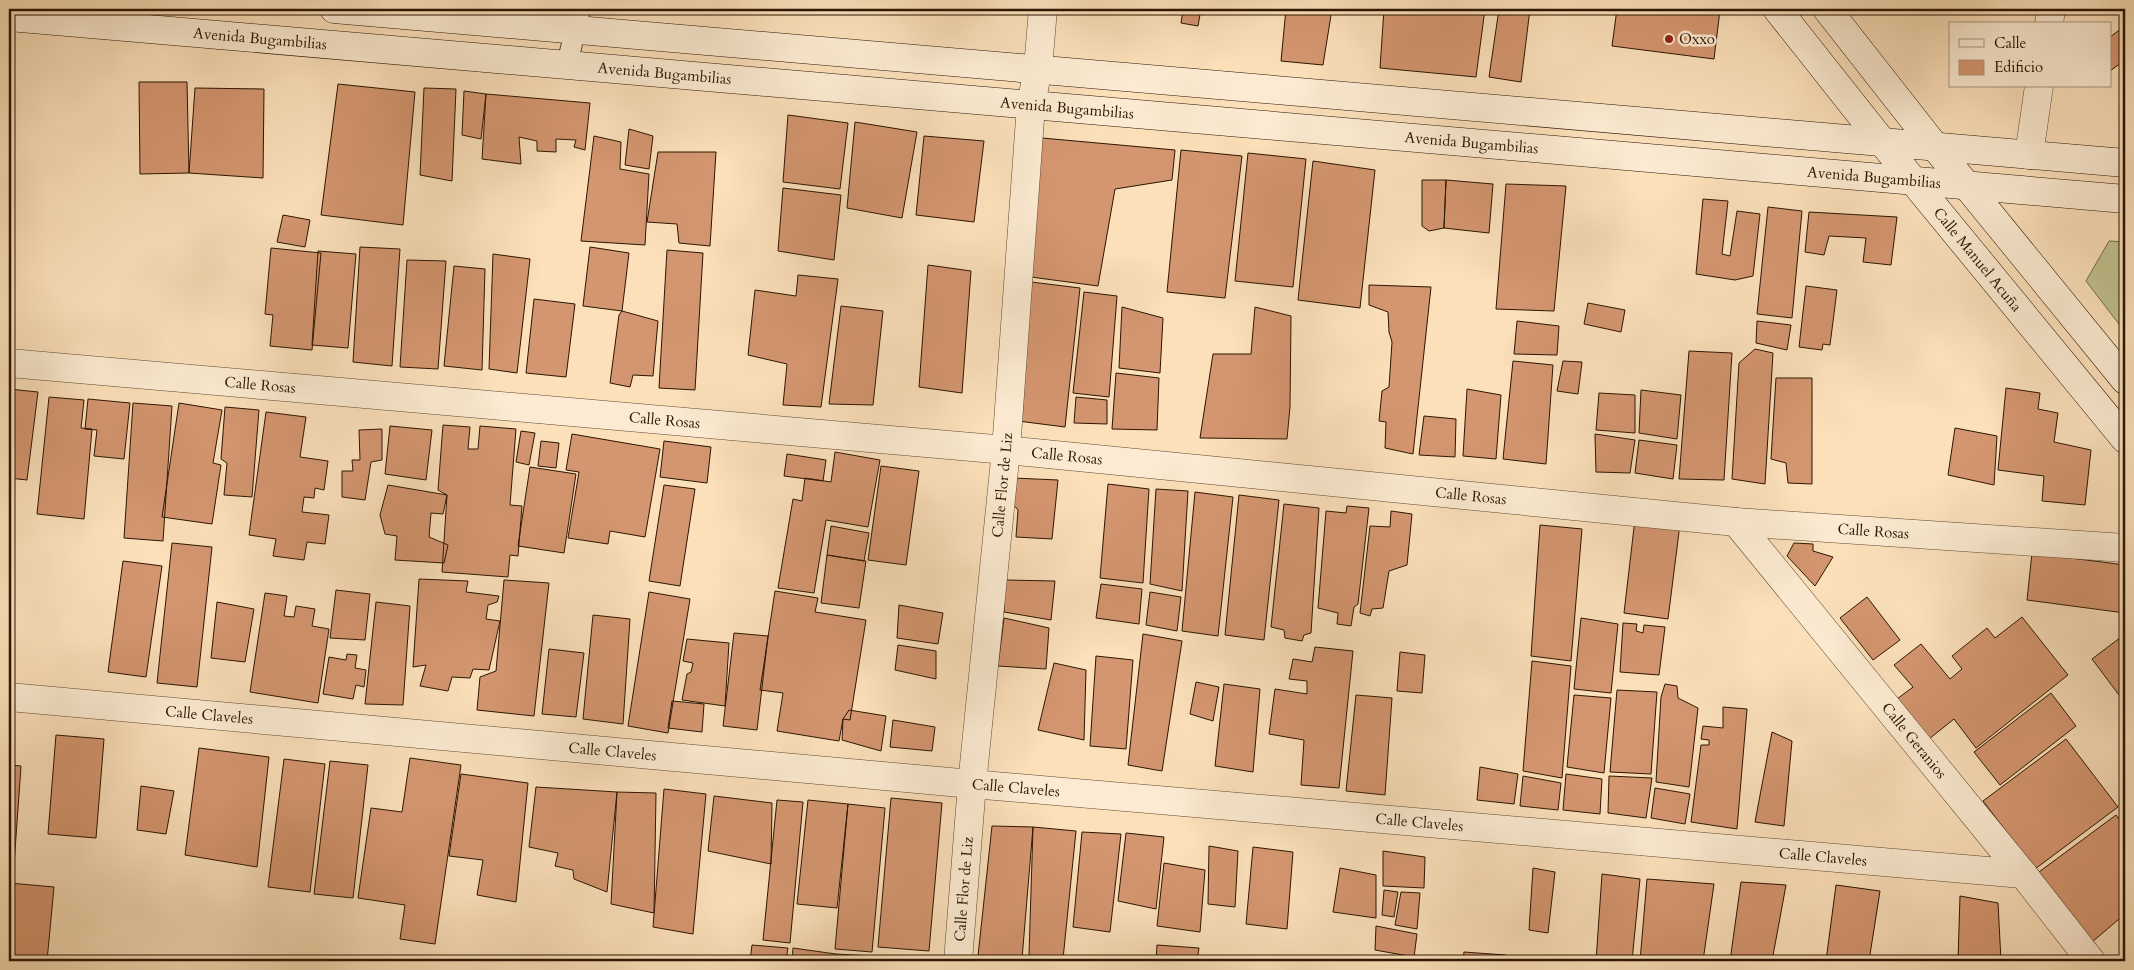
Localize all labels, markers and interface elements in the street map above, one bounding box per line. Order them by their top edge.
legend [1949,22,2112,88]
street label: Avenida Bugambilias [192,23,328,54]
place label: Oxxo [1679,29,1715,49]
marker: Oxxo [1663,33,1675,45]
text: Calle [1994,33,2027,53]
text: Edificio [1994,57,2043,77]
street label: Avenida Bugambilias [597,58,732,89]
street label: Avenida Bugambilias [999,92,1135,124]
street label: Avenida Bugambilias [1404,127,1539,159]
street label: Avenida Bugambilias [1806,162,1942,193]
street label: Calle Manuel Acuña [1929,203,2027,316]
street label: Calle Rosas [224,372,297,398]
street label: Calle Rosas [628,407,701,433]
street label: Calle Flor de Liz [987,432,1017,538]
street label: Calle Rosas [1030,443,1103,469]
street label: Calle Rosas [1434,482,1508,509]
street label: Calle Rosas [1837,519,1910,544]
street label: Calle Geranios [1877,698,1951,783]
street label: Calle Claveles [164,701,254,729]
street label: Calle Claveles [568,738,657,765]
street label: Calle Claveles [971,774,1061,801]
street label: Calle Claveles [1375,809,1464,836]
street label: Calle Flor de Liz [950,836,978,943]
street label: Calle Claveles [1778,843,1868,871]

